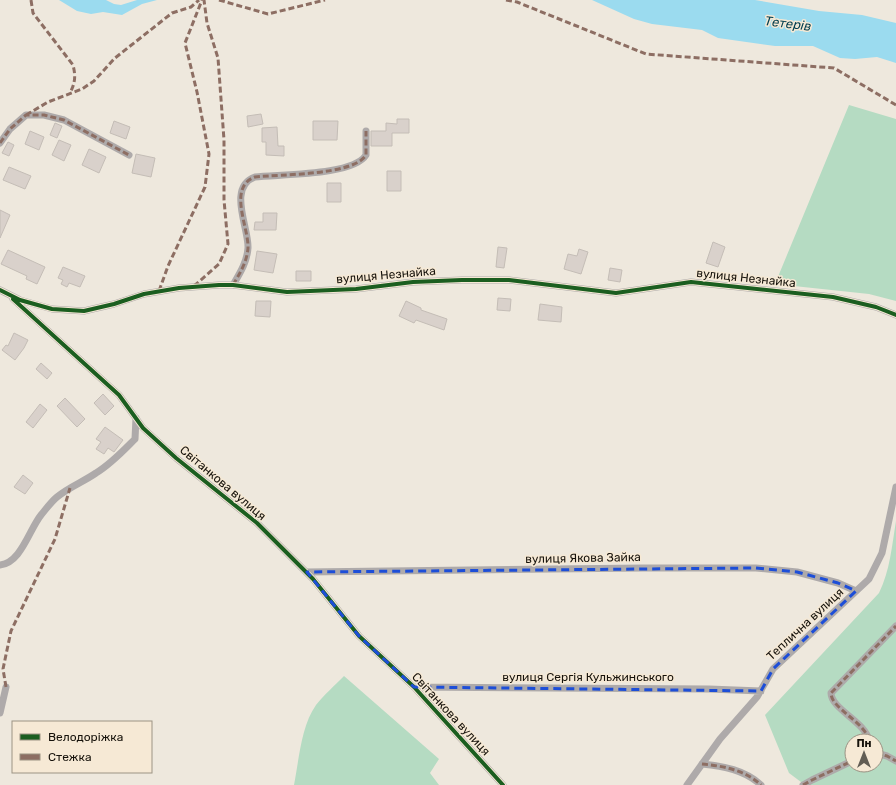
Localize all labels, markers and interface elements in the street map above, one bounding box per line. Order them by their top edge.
water label: Тетерів [764,13,812,34]
street label: вулиця Незнайка [336,264,436,286]
street label: вулиця Незнайка [696,266,796,290]
street label: Світанкова вулиця [177,443,269,523]
street label: вулиця Якова Зайка [525,550,641,566]
street label: Теплична вулиця [764,585,846,663]
street label: Світанкова вулиця [409,670,493,758]
street label: вулиця Сергія Кульжинського [502,670,674,684]
legend [12,721,152,773]
text: Велодоріжка [48,730,123,744]
north arrow [844,733,884,773]
text: Пн [856,737,872,750]
text: Стежка [48,750,92,764]

